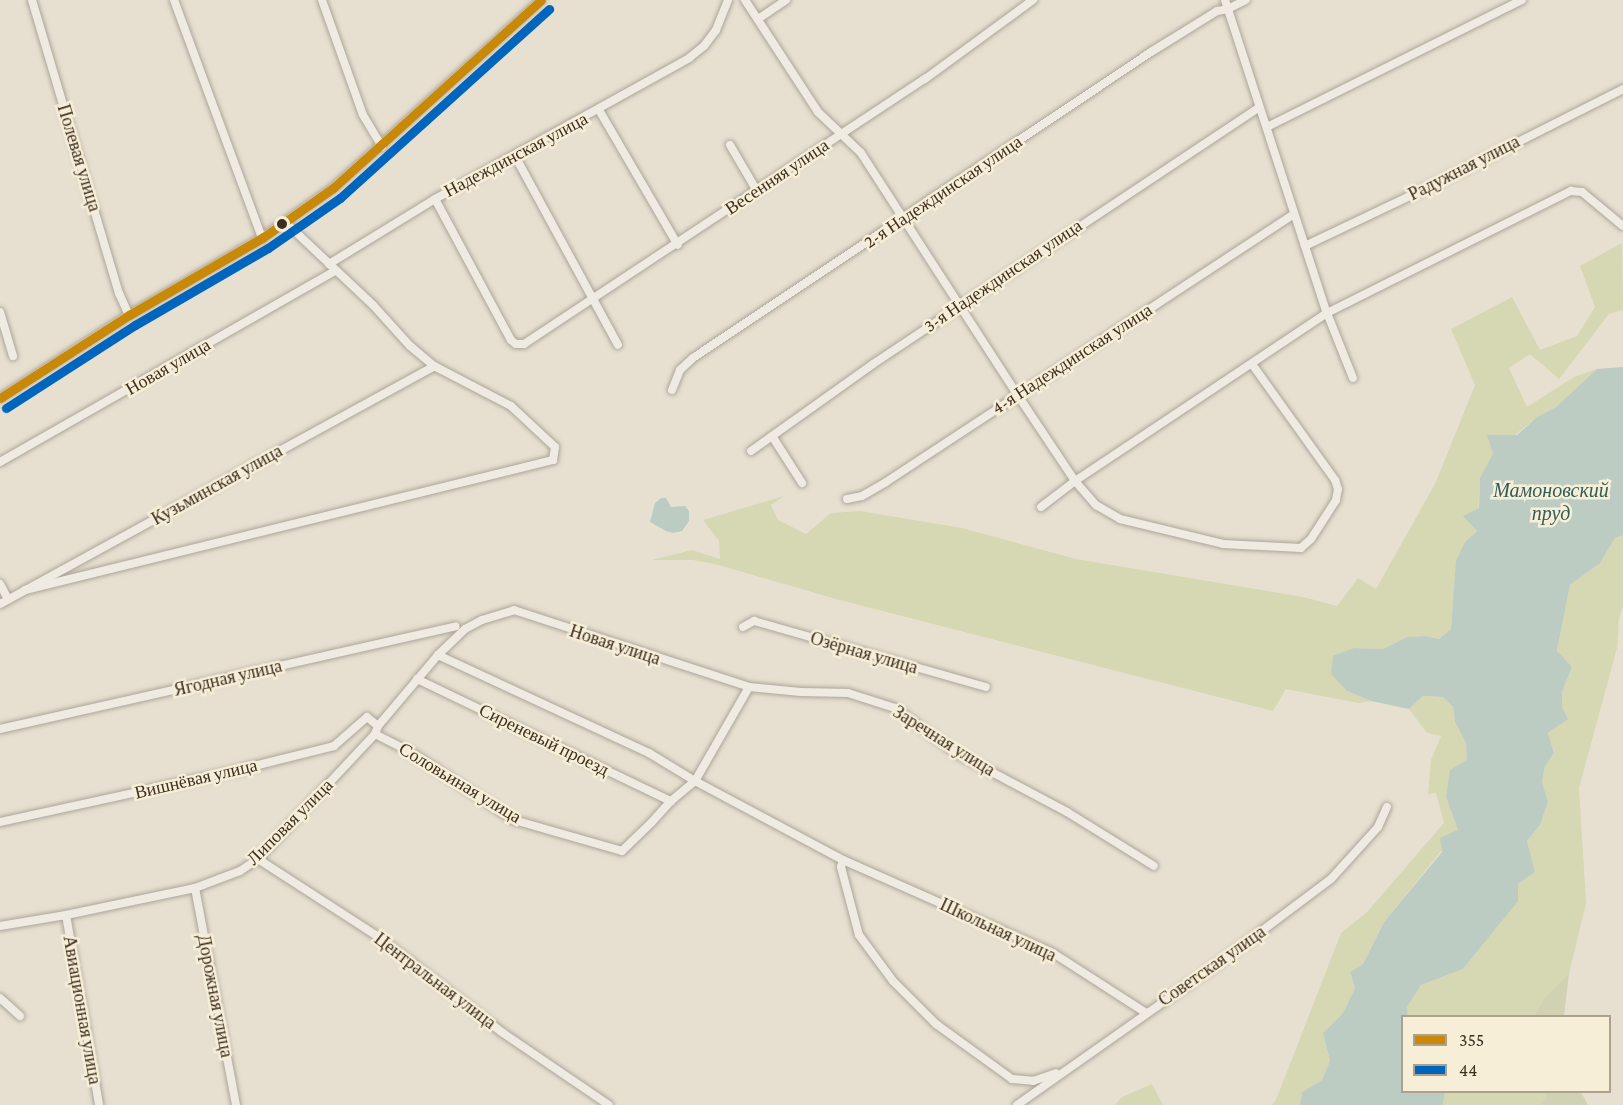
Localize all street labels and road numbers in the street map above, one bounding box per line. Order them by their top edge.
street label: Полевая улица [52,102,106,214]
street label: Надеждинская улица [440,108,592,202]
street label: 2-я Надеждинская улица [860,131,1026,253]
street label: Радужная улица [1405,131,1523,205]
street label: Весенняя улица [721,134,833,220]
street label: 3-я Надеждинская улица [920,215,1086,337]
street label: 4-я Надеждинская улица [988,299,1156,419]
street label: Новая улица [122,334,214,400]
street label: Кузьминская улица [148,440,286,530]
street label: Новая улица [567,620,663,670]
street label: Озёрная улица [808,627,920,679]
street label: Ягодная улица [172,655,284,701]
street label: Сиреневый проезд [476,699,612,781]
street label: Заречная улица [889,701,999,781]
street label: Соловьиная улица [395,738,525,828]
street label: Вишнёвая улица [132,754,260,804]
street label: Липовая улица [242,774,338,870]
street label: Школьная улица [936,894,1060,966]
street label: Советская улица [1154,921,1270,1011]
street label: Центральная улица [370,928,500,1034]
street label: Дорожная улица [192,933,238,1059]
street label: Авиационная улица [58,934,106,1086]

